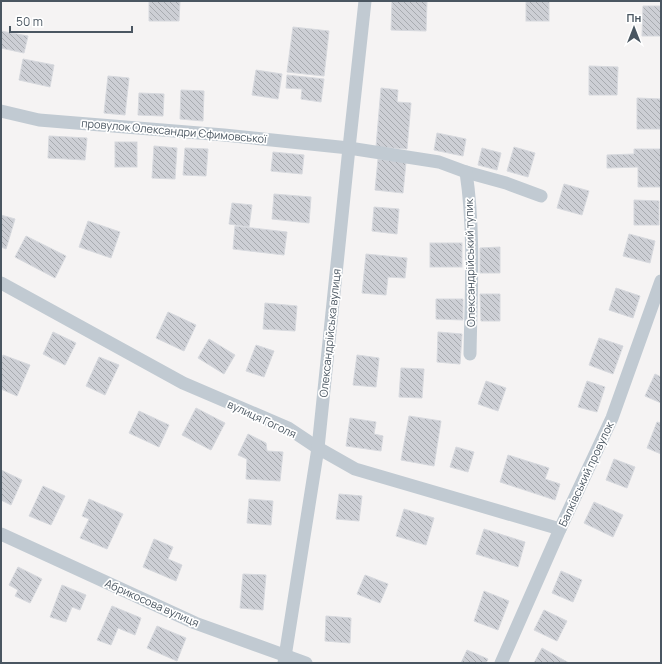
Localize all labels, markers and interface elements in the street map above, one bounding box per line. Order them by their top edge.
scale bar [10,8,132,34]
north arrow [614,8,654,48]
text: Пн [627,10,642,25]
text: 50 m [16,13,43,30]
street label: провулок Олександри Єфимовської [81,115,268,146]
street label: Олександрійський тупик [461,198,478,327]
street label: Олександрійська вулиця [315,268,344,398]
street label: вулиця Гоголя [225,396,299,441]
street label: Балківський провулок [555,418,617,529]
street label: Абрикосова вулиця [103,575,202,630]

